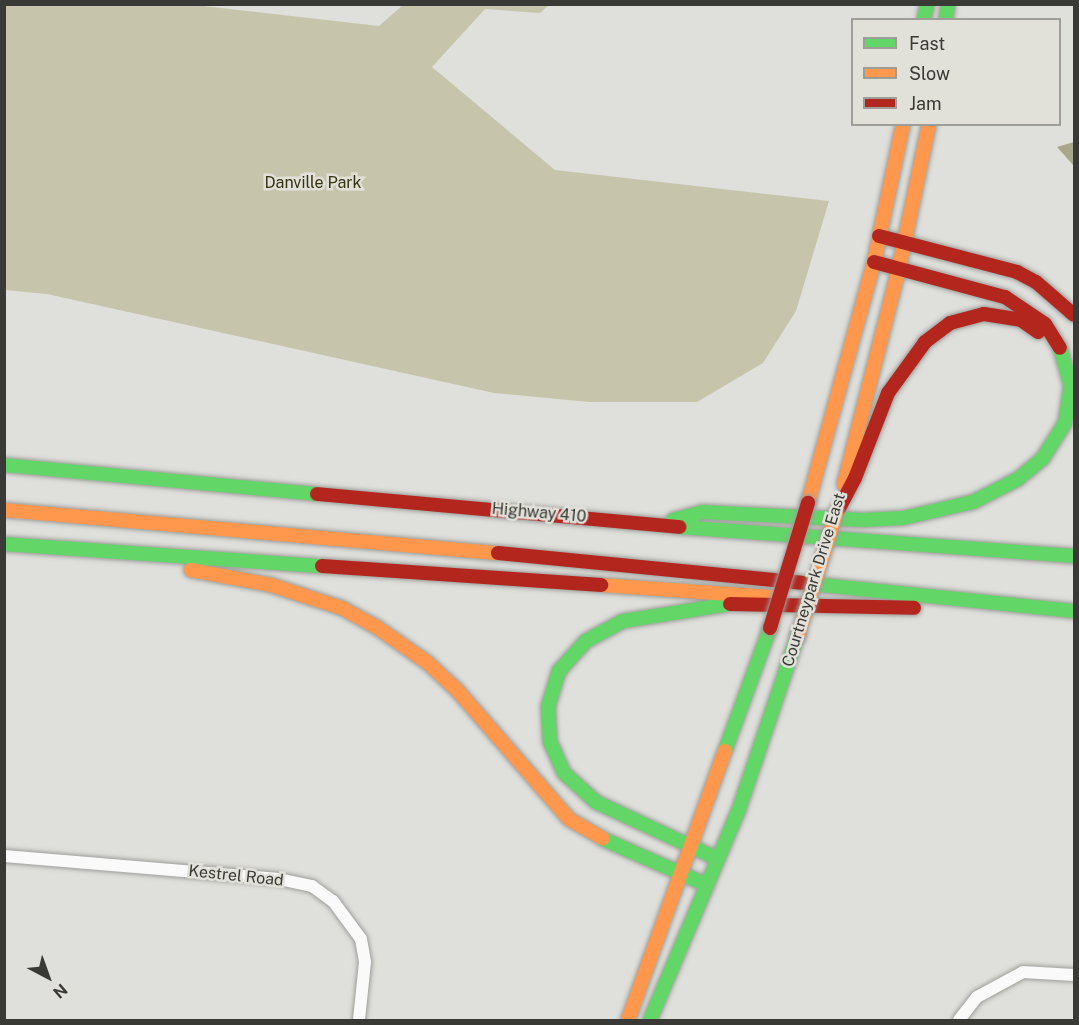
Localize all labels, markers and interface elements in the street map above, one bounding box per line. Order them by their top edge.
legend [851,18,1061,126]
text: Fast [909,33,945,54]
text: Slow [909,63,950,84]
text: Jam [909,93,942,114]
park label: Danville Park [264,173,362,193]
street label: Courtneypark Drive East [778,491,850,669]
street label: Highway 410 [491,499,587,527]
street label: Kestrel Road [188,861,284,891]
north arrow [18,947,78,1007]
text: N [49,980,71,1002]

